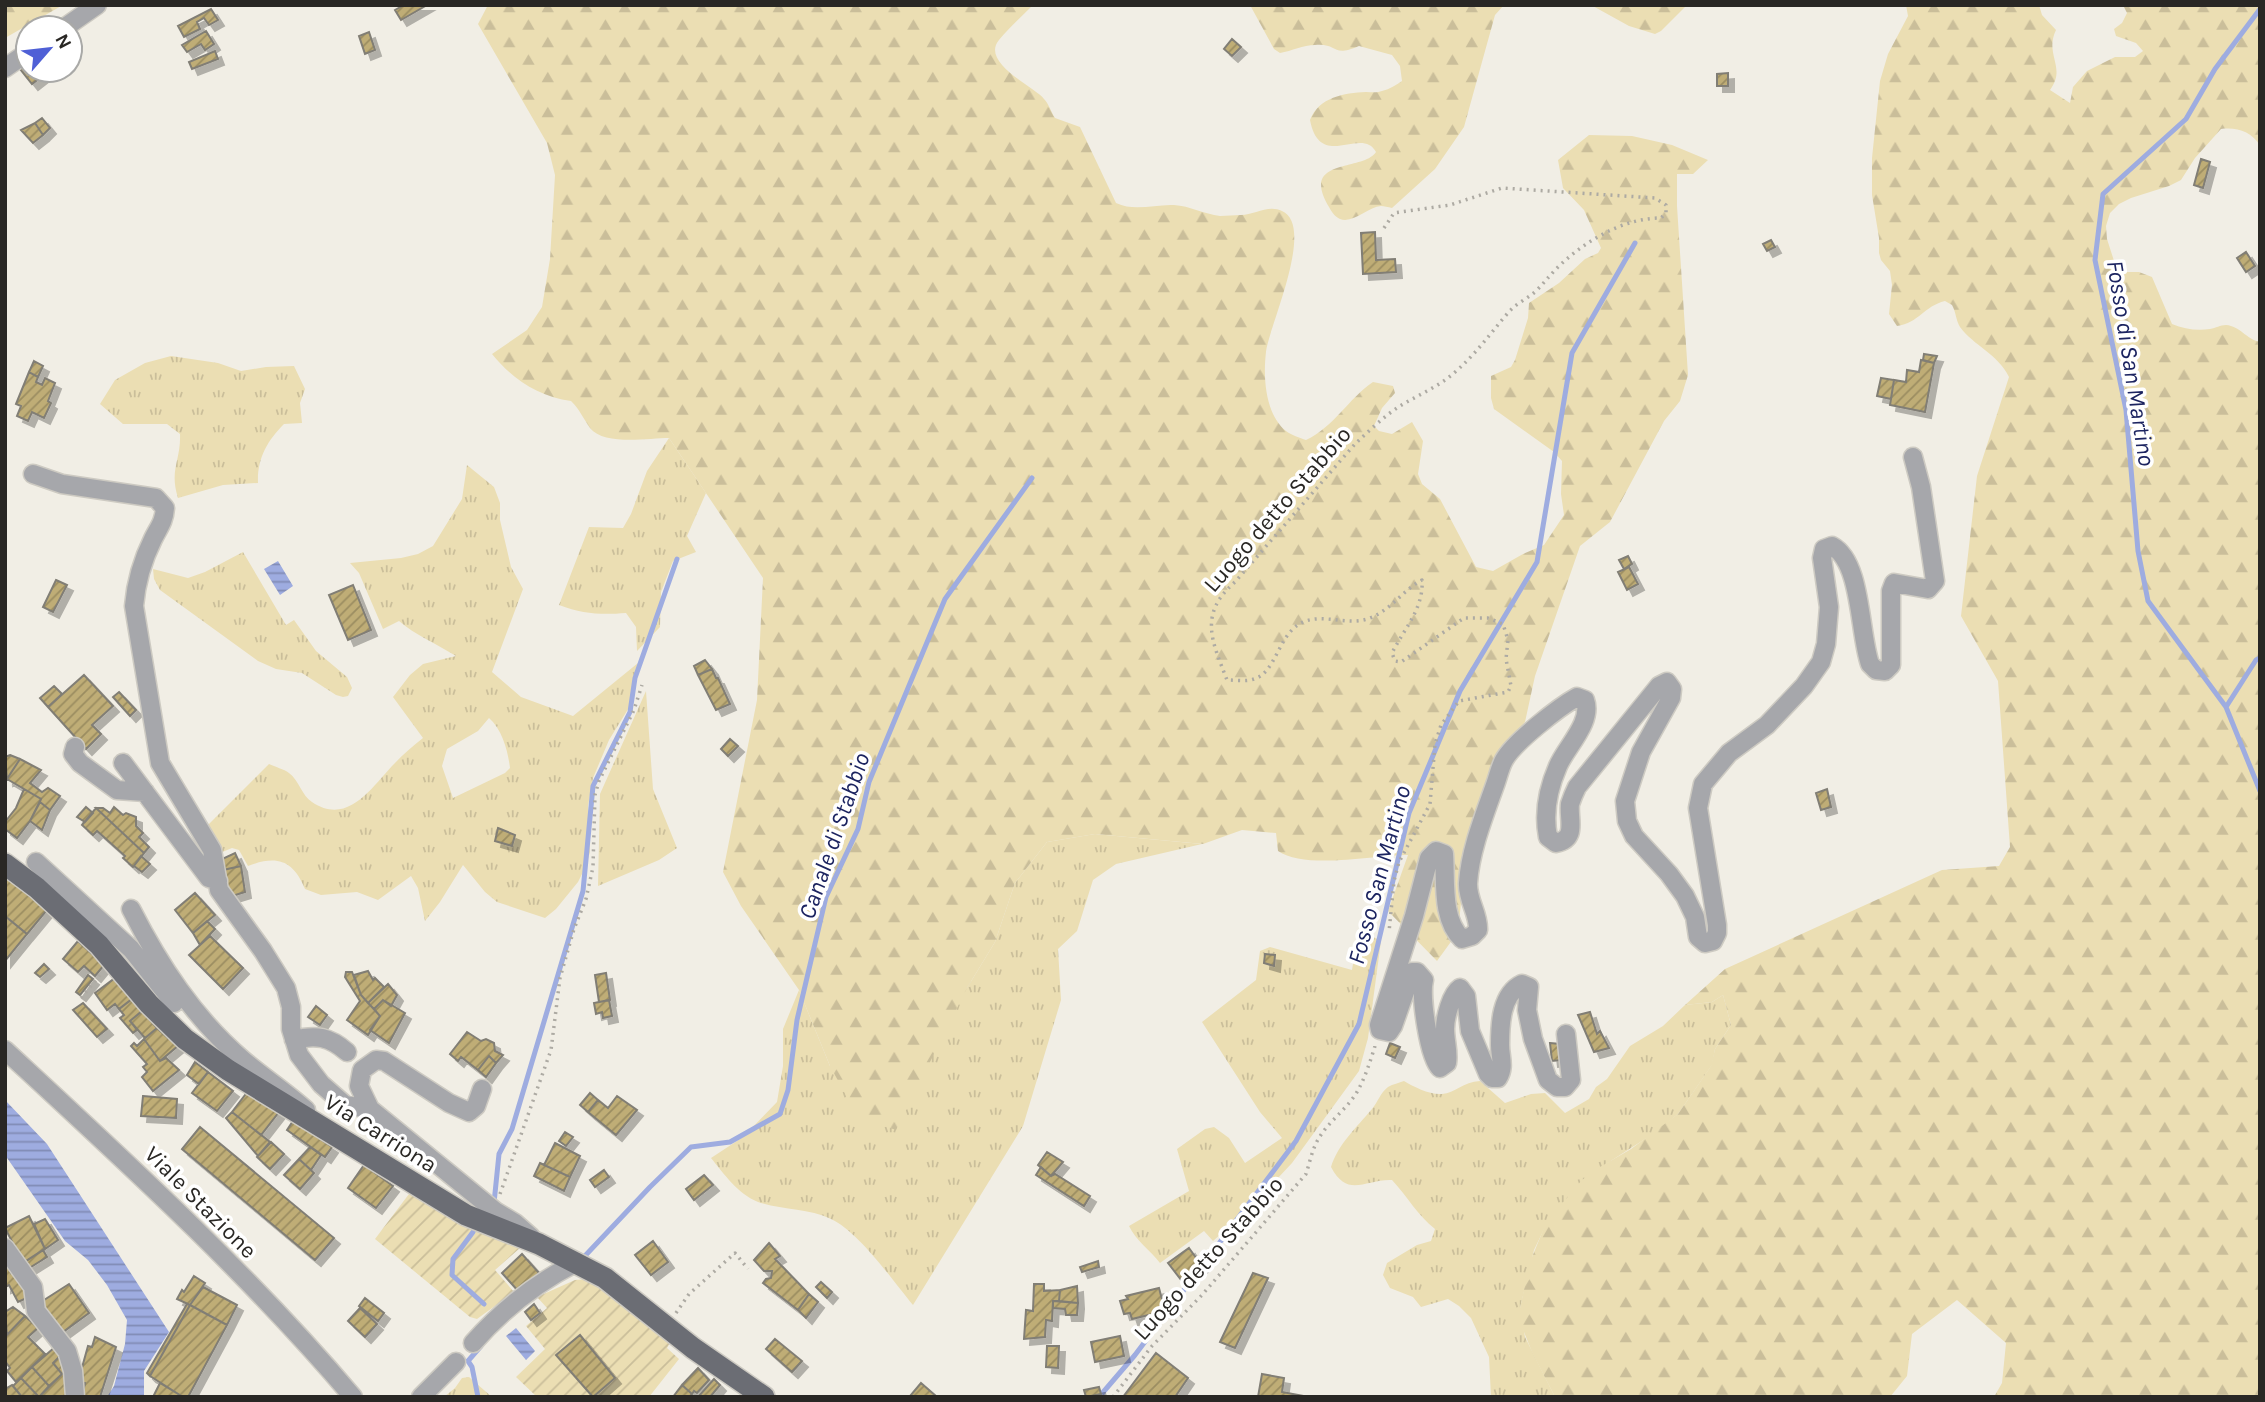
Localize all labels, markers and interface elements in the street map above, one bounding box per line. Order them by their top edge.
north arrow [14,14,84,84]
text: N [50,30,76,53]
water label: Fosso di San Martino [2101,258,2161,468]
street label: Luogo detto Stabbio [1198,421,1357,598]
water label: Canale di Stabbio [792,749,876,923]
water label: Fosso San Martino [1342,783,1416,967]
street label: Via Carriona [320,1088,442,1179]
street label: Viale Stazione [139,1141,262,1264]
street label: Luogo detto Stabbio [1128,1171,1289,1346]

